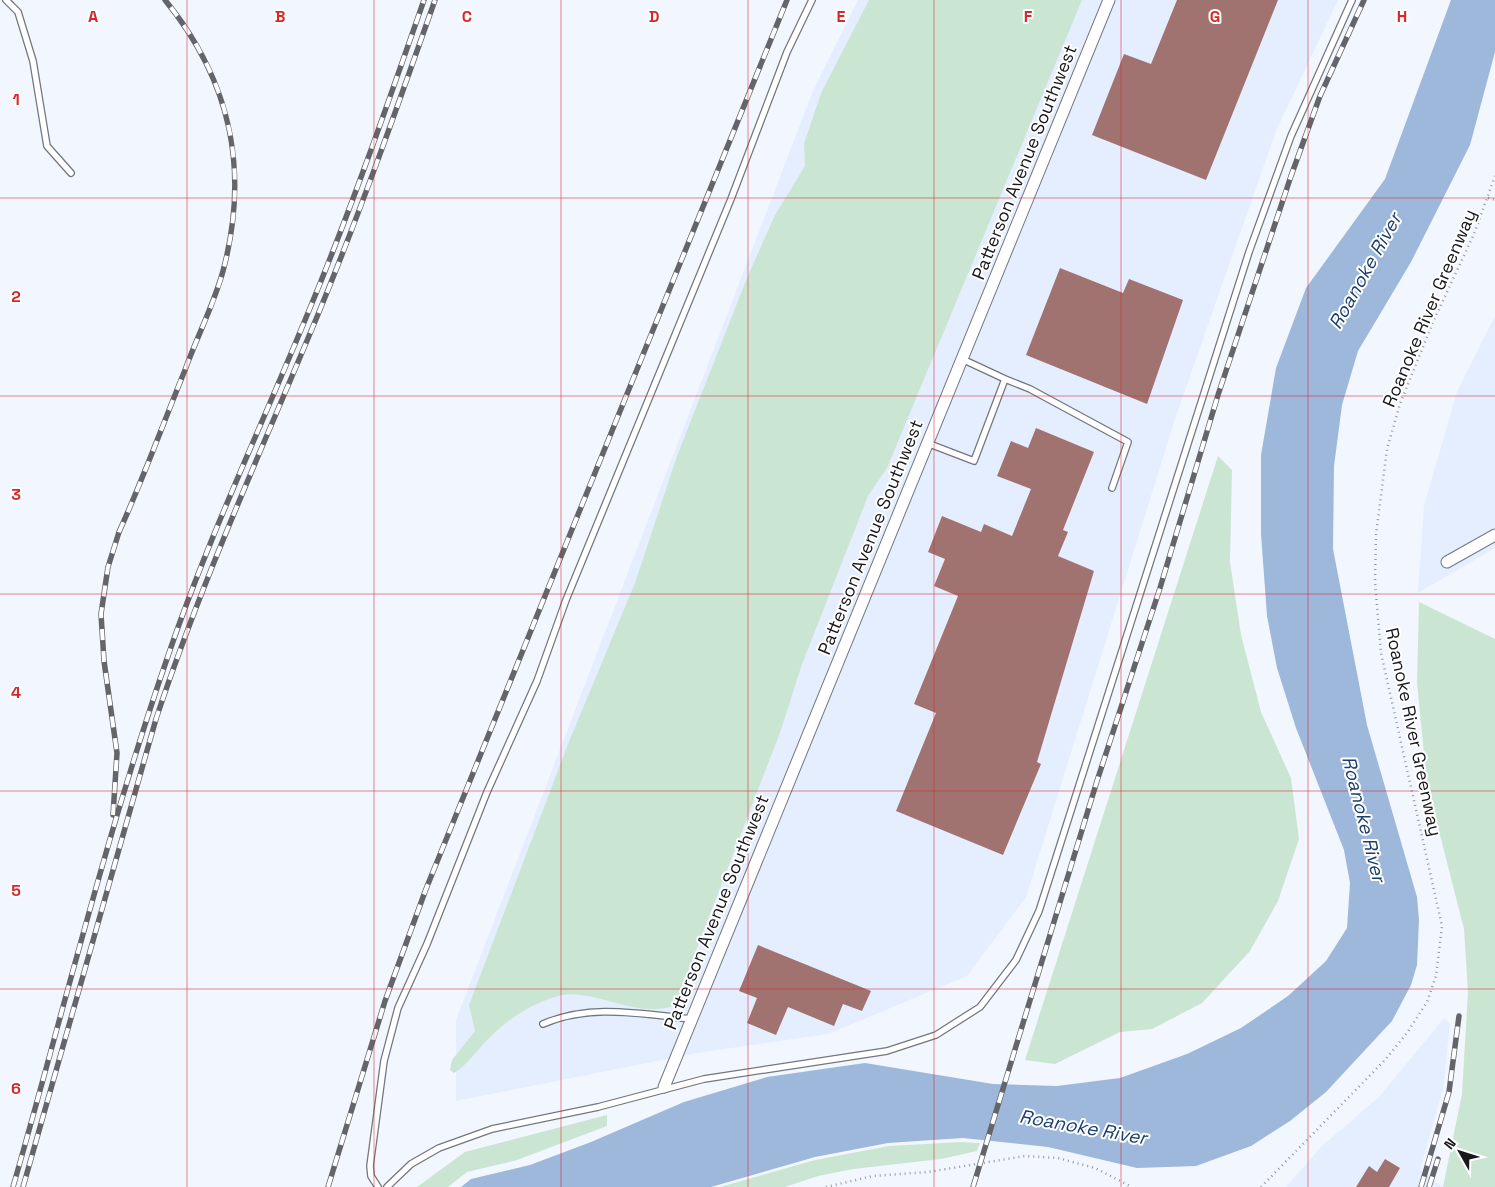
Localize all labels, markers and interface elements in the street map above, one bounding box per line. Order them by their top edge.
text: A [88,6,98,27]
text: B [275,6,285,27]
text: C [462,6,472,27]
text: D [649,6,659,27]
text: E [837,6,846,27]
text: F [1024,6,1033,27]
text: G [1210,6,1220,27]
text: H [1397,6,1407,27]
street label: Patterson Avenue Southwest [966,41,1082,283]
text: 1 [12,89,20,110]
street label: Roanoke River Greenway [1377,206,1481,410]
water label: Roanoke River [1323,207,1408,333]
text: 2 [11,286,21,307]
street label: Patterson Avenue Southwest [812,416,928,658]
text: 3 [11,484,21,505]
street label: Roanoke River Greenway [1381,626,1447,838]
text: 4 [11,682,21,703]
water label: Roanoke River [1336,753,1392,886]
street label: Patterson Avenue Southwest [658,791,774,1033]
text: 5 [11,880,21,901]
text: 6 [11,1078,21,1099]
water label: Roanoke River [1017,1104,1150,1151]
north arrow [1435,1127,1485,1177]
text: N [1440,1135,1460,1153]

